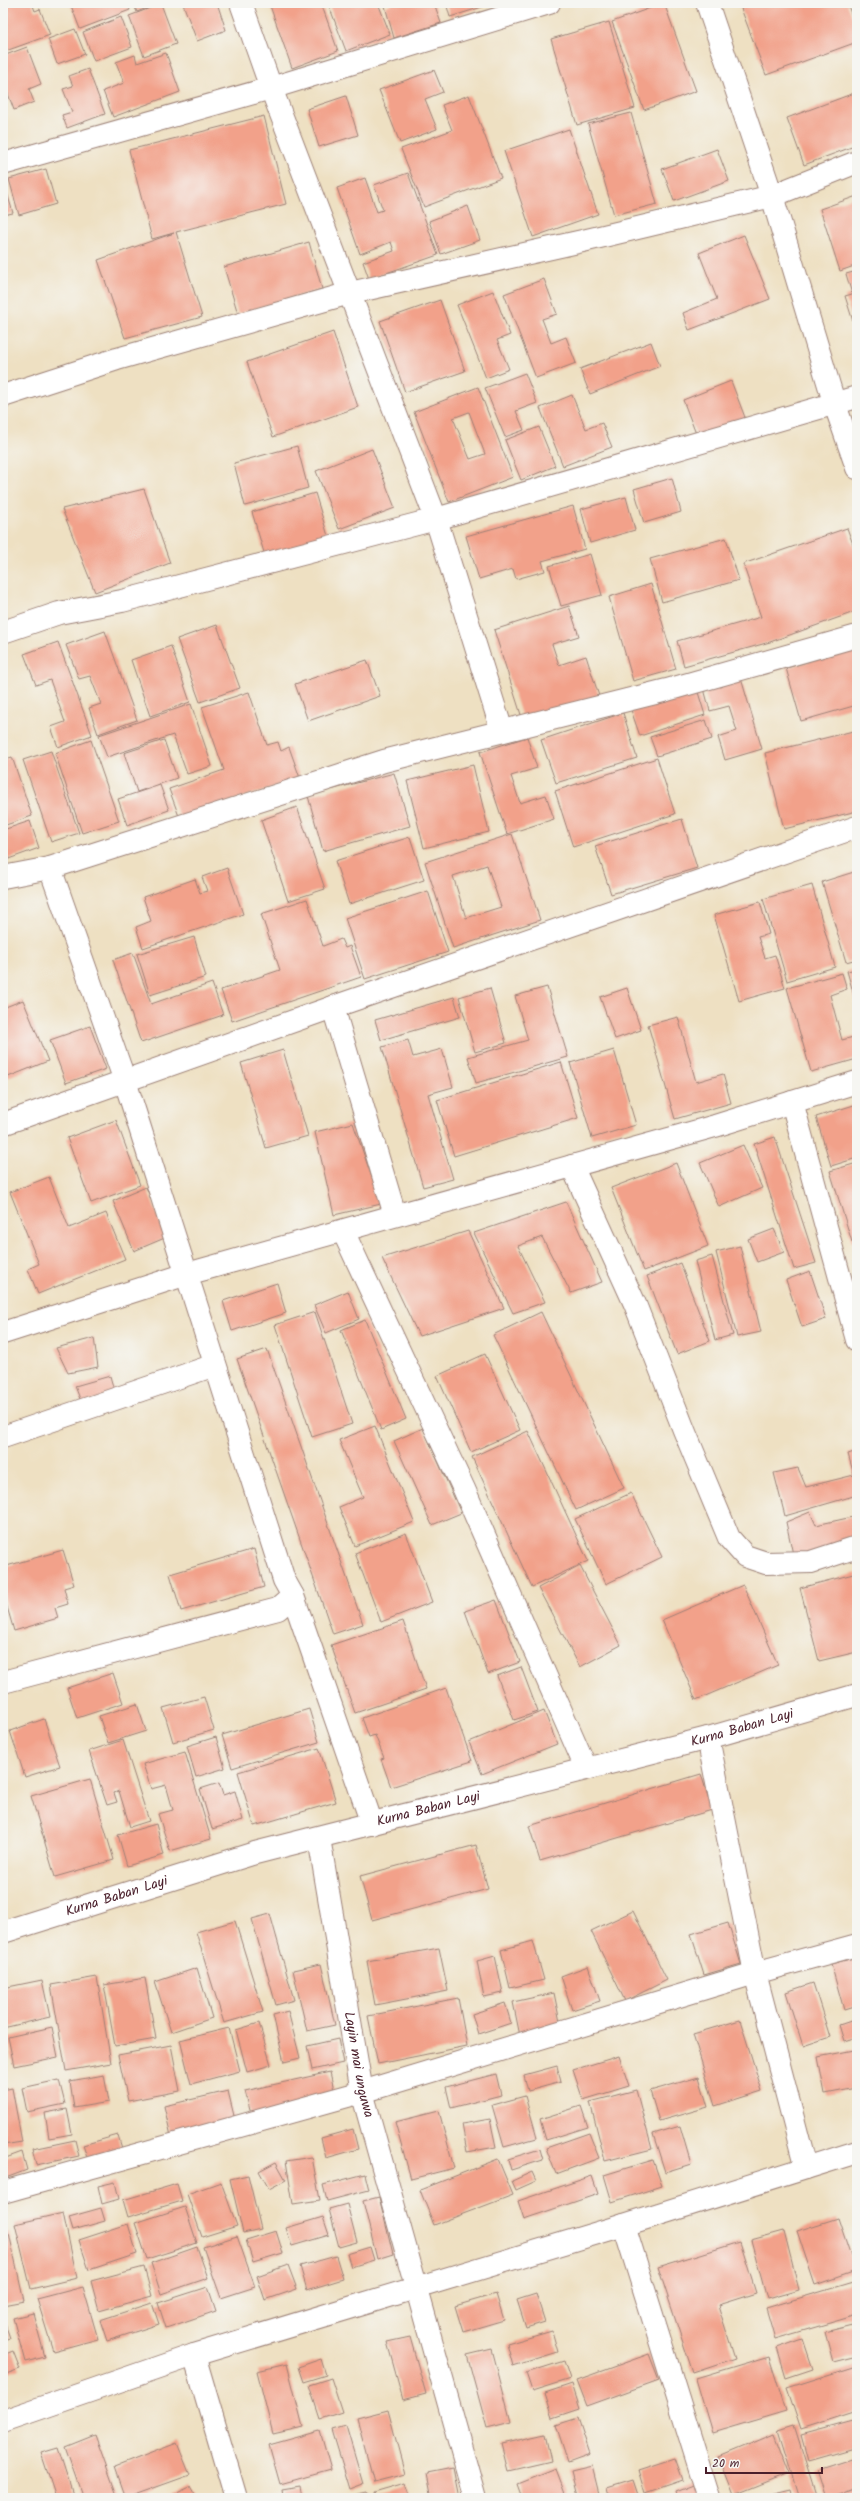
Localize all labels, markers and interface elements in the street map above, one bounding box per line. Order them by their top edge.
street label: Kurna Baban Layi [688,1703,797,1753]
street label: Kurna Baban Layi [374,1785,483,1833]
street label: Kurna Baban Layi [63,1870,171,1923]
street label: Layin mai unguwa [338,2010,380,2120]
scale bar [706,2449,822,2475]
text: 20 m [712,2454,740,2473]

